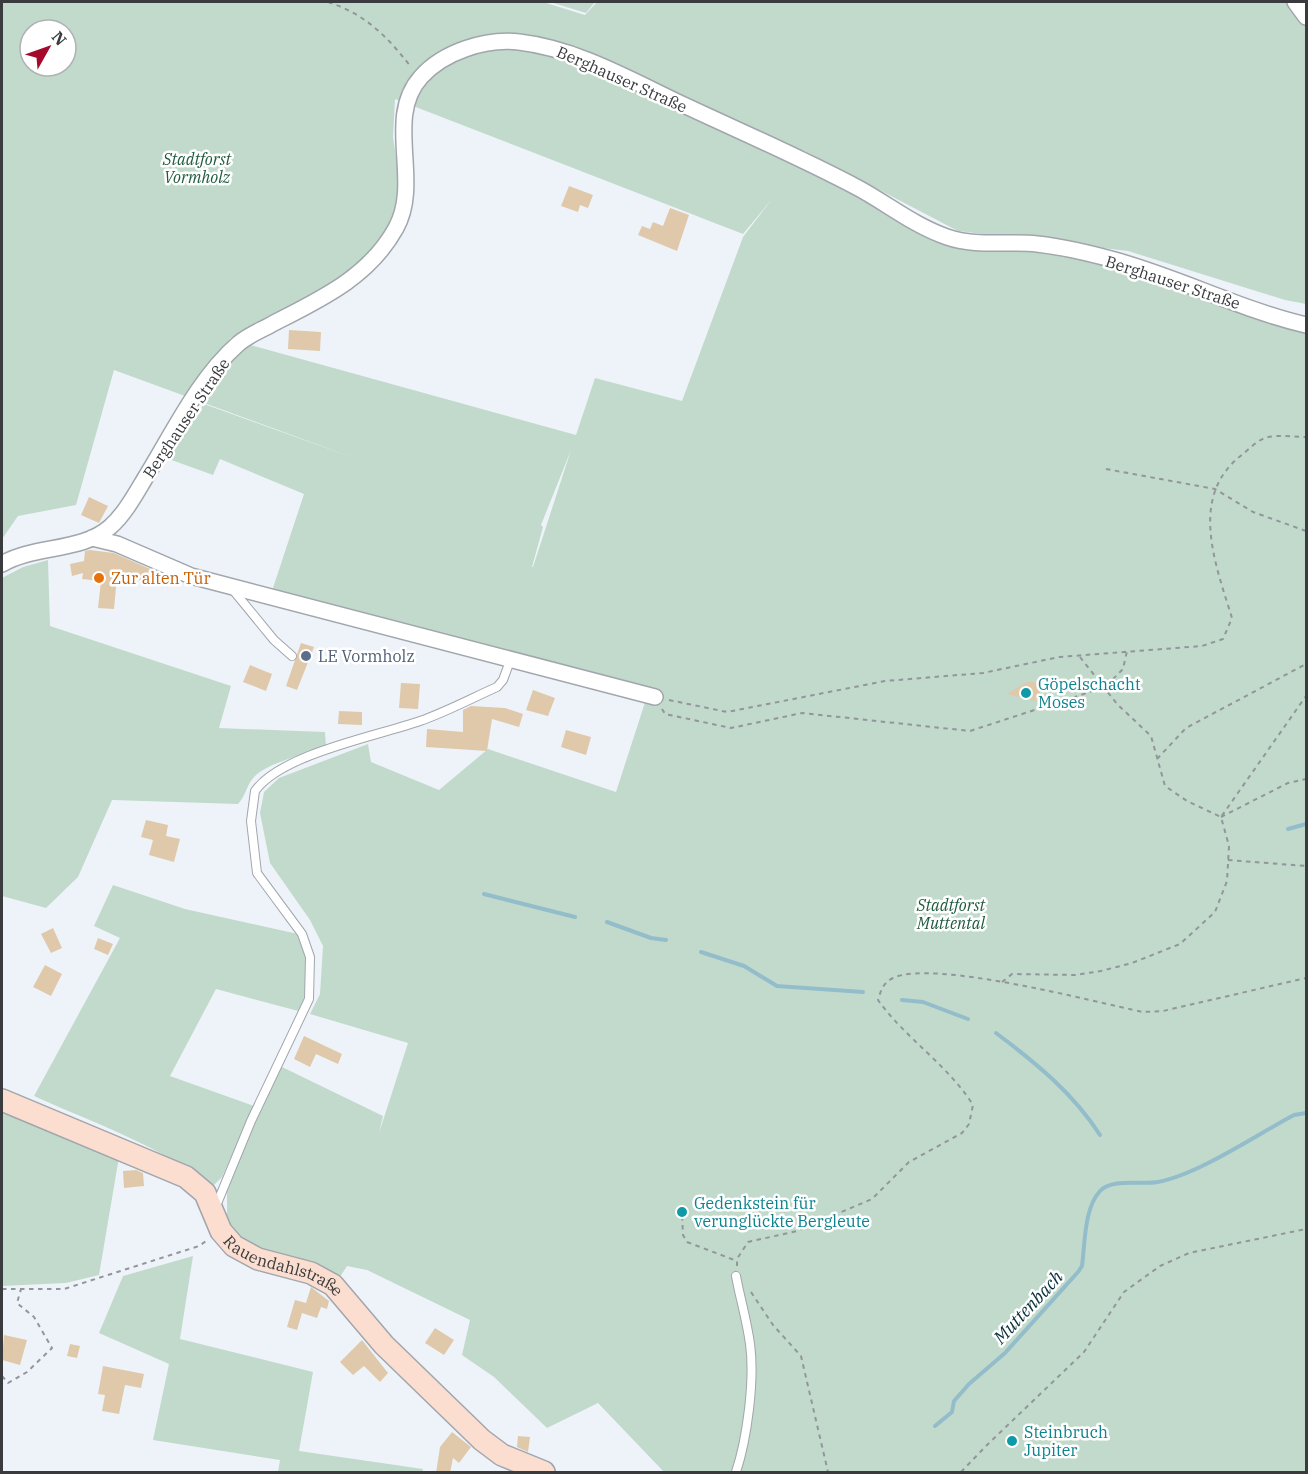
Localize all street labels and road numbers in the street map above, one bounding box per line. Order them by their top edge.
street label: Berghauser Straße [554,41,690,117]
street label: Berghauser Straße [1103,251,1243,313]
street label: Berghauser Straße [138,354,234,482]
street label: Rauendahlstraße [219,1231,348,1300]

